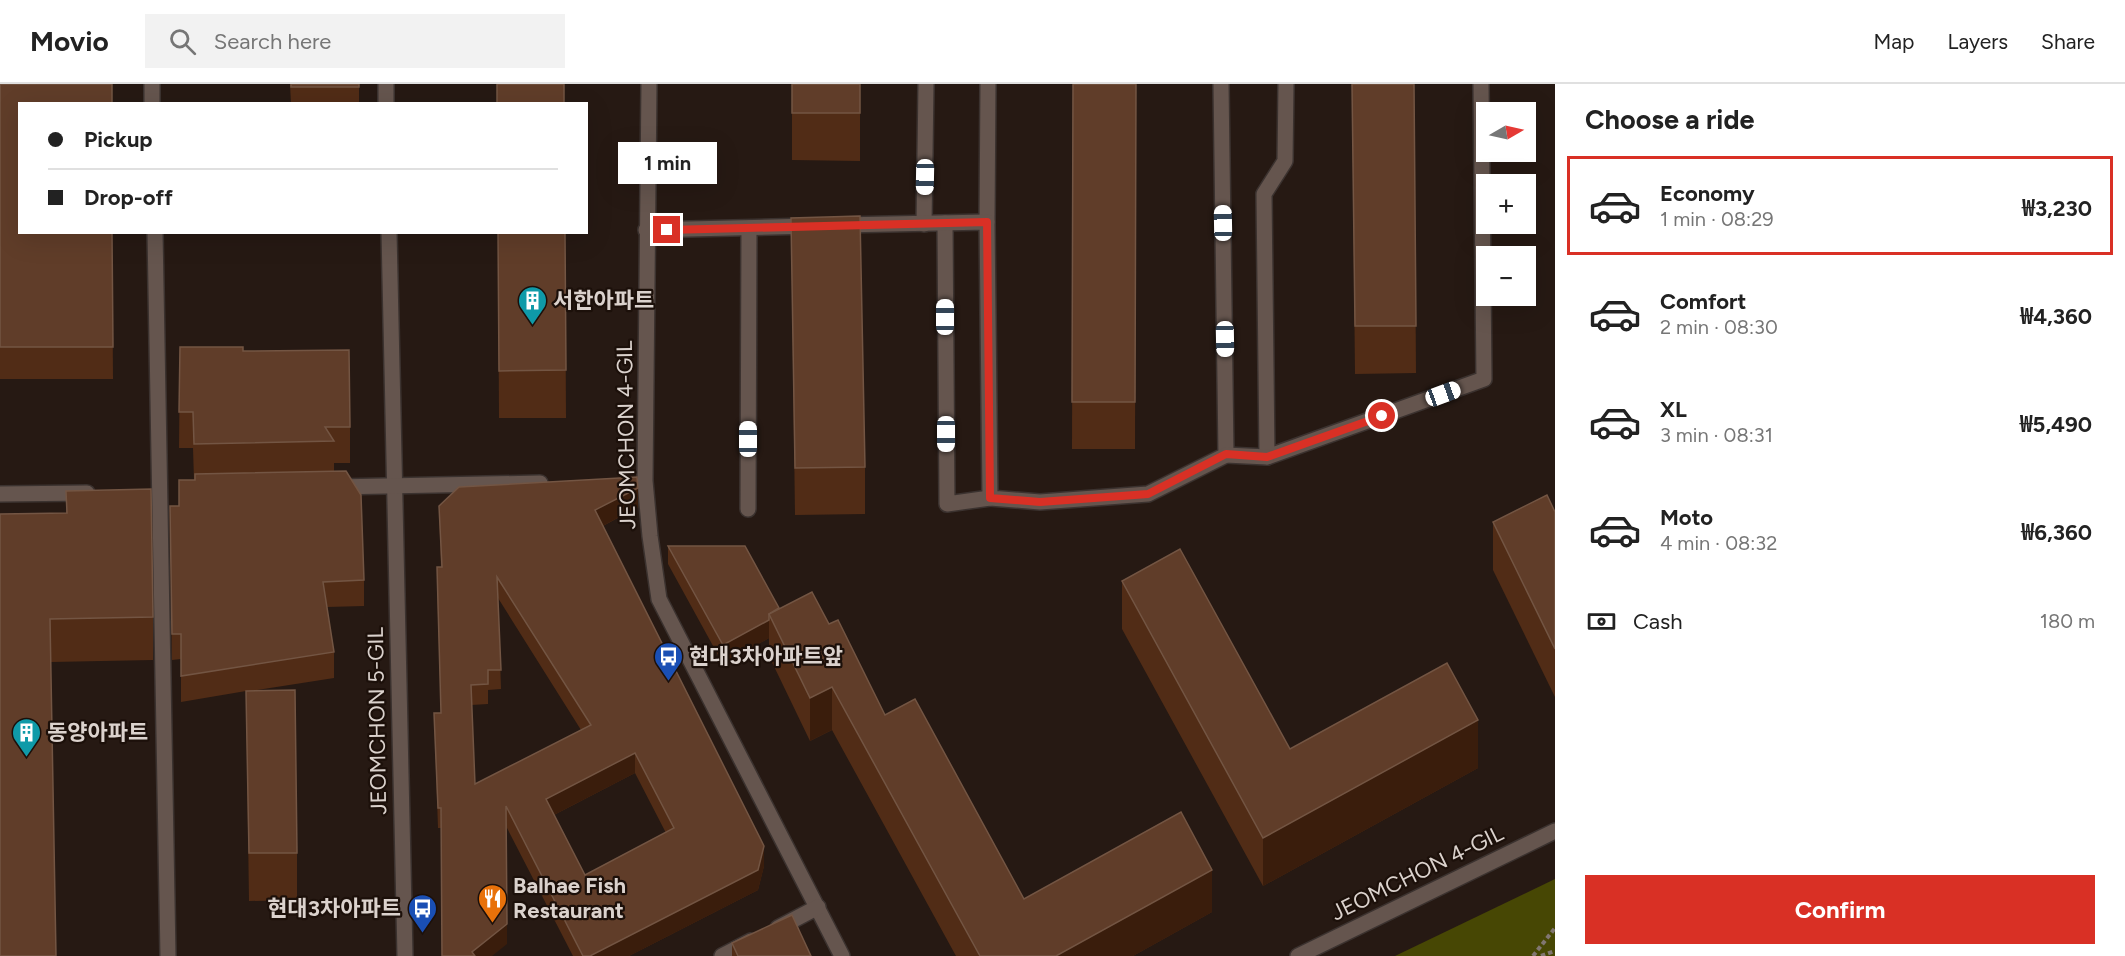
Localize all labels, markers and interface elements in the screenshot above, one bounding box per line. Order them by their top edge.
search box [145,14,565,68]
text: Movio [30,24,109,58]
icon: search [166,25,199,58]
text: Search here [214,28,331,55]
text: Map [1874,29,1914,54]
text: Layers [1947,29,2008,54]
text: Share [2041,29,2095,54]
north arrow [1476,102,1536,162]
map controls [1476,102,1536,306]
text: Choose a ride [1585,103,1754,136]
text: Pickup [84,126,153,153]
callout: 1 min [618,143,716,185]
text: 1 min [644,151,691,175]
car [916,159,934,195]
button: + [1476,174,1536,234]
icon: car [1588,179,1642,233]
text: Economy [1660,180,1755,207]
text: Drop-off [84,184,173,211]
text: ₩3,230 [2022,195,2092,222]
car [1214,205,1232,241]
text: 1 min · 08:29 [1660,207,1774,231]
route end [653,216,680,243]
button: − [1476,246,1536,306]
building icon: 서한아파트 [516,284,548,326]
place label: 서한아파트 [553,287,654,314]
icon: car [1588,287,1642,341]
text: Comfort [1660,288,1746,315]
car [936,299,954,335]
text: ₩4,360 [2020,303,2092,330]
text: 2 min · 08:30 [1660,315,1778,339]
car [1216,321,1234,357]
street label: JEOMCHON 4-GIL [611,340,641,530]
car [1423,379,1463,409]
icon: car [1588,395,1642,449]
text: XL [1660,396,1687,423]
route start [1368,402,1395,429]
text: ₩5,490 [2020,411,2092,438]
car [937,416,955,452]
car [739,421,757,457]
text: 3 min · 08:31 [1660,423,1773,447]
icon: car [1588,503,1642,557]
text: Moto [1660,504,1713,531]
text: ₩6,360 [2021,519,2092,546]
text: 4 min · 08:32 [1660,531,1777,555]
icon: cash [1585,605,1618,638]
text: Cash [1633,608,1683,635]
text: 180 m [2040,609,2095,633]
street label: JEOMCHON 5-GIL [362,626,392,815]
bus stop icon: 현대3차아파트앞 [652,640,684,682]
place label: 현대3차아파트앞 [689,643,843,670]
building icon: 동양아파트 [10,716,42,758]
place label: 동양아파트 [47,719,148,746]
street label: JEOMCHON 4-GIL [1326,819,1508,926]
place label: Balhae Fish Restaurant [513,872,626,924]
button: Confirm [1585,875,2095,944]
restaurant icon: Balhae Fish Restaurant [476,882,508,924]
bus stop icon: 현대3차아파트 [406,892,438,934]
place label: 현대3차아파트 [267,895,401,922]

